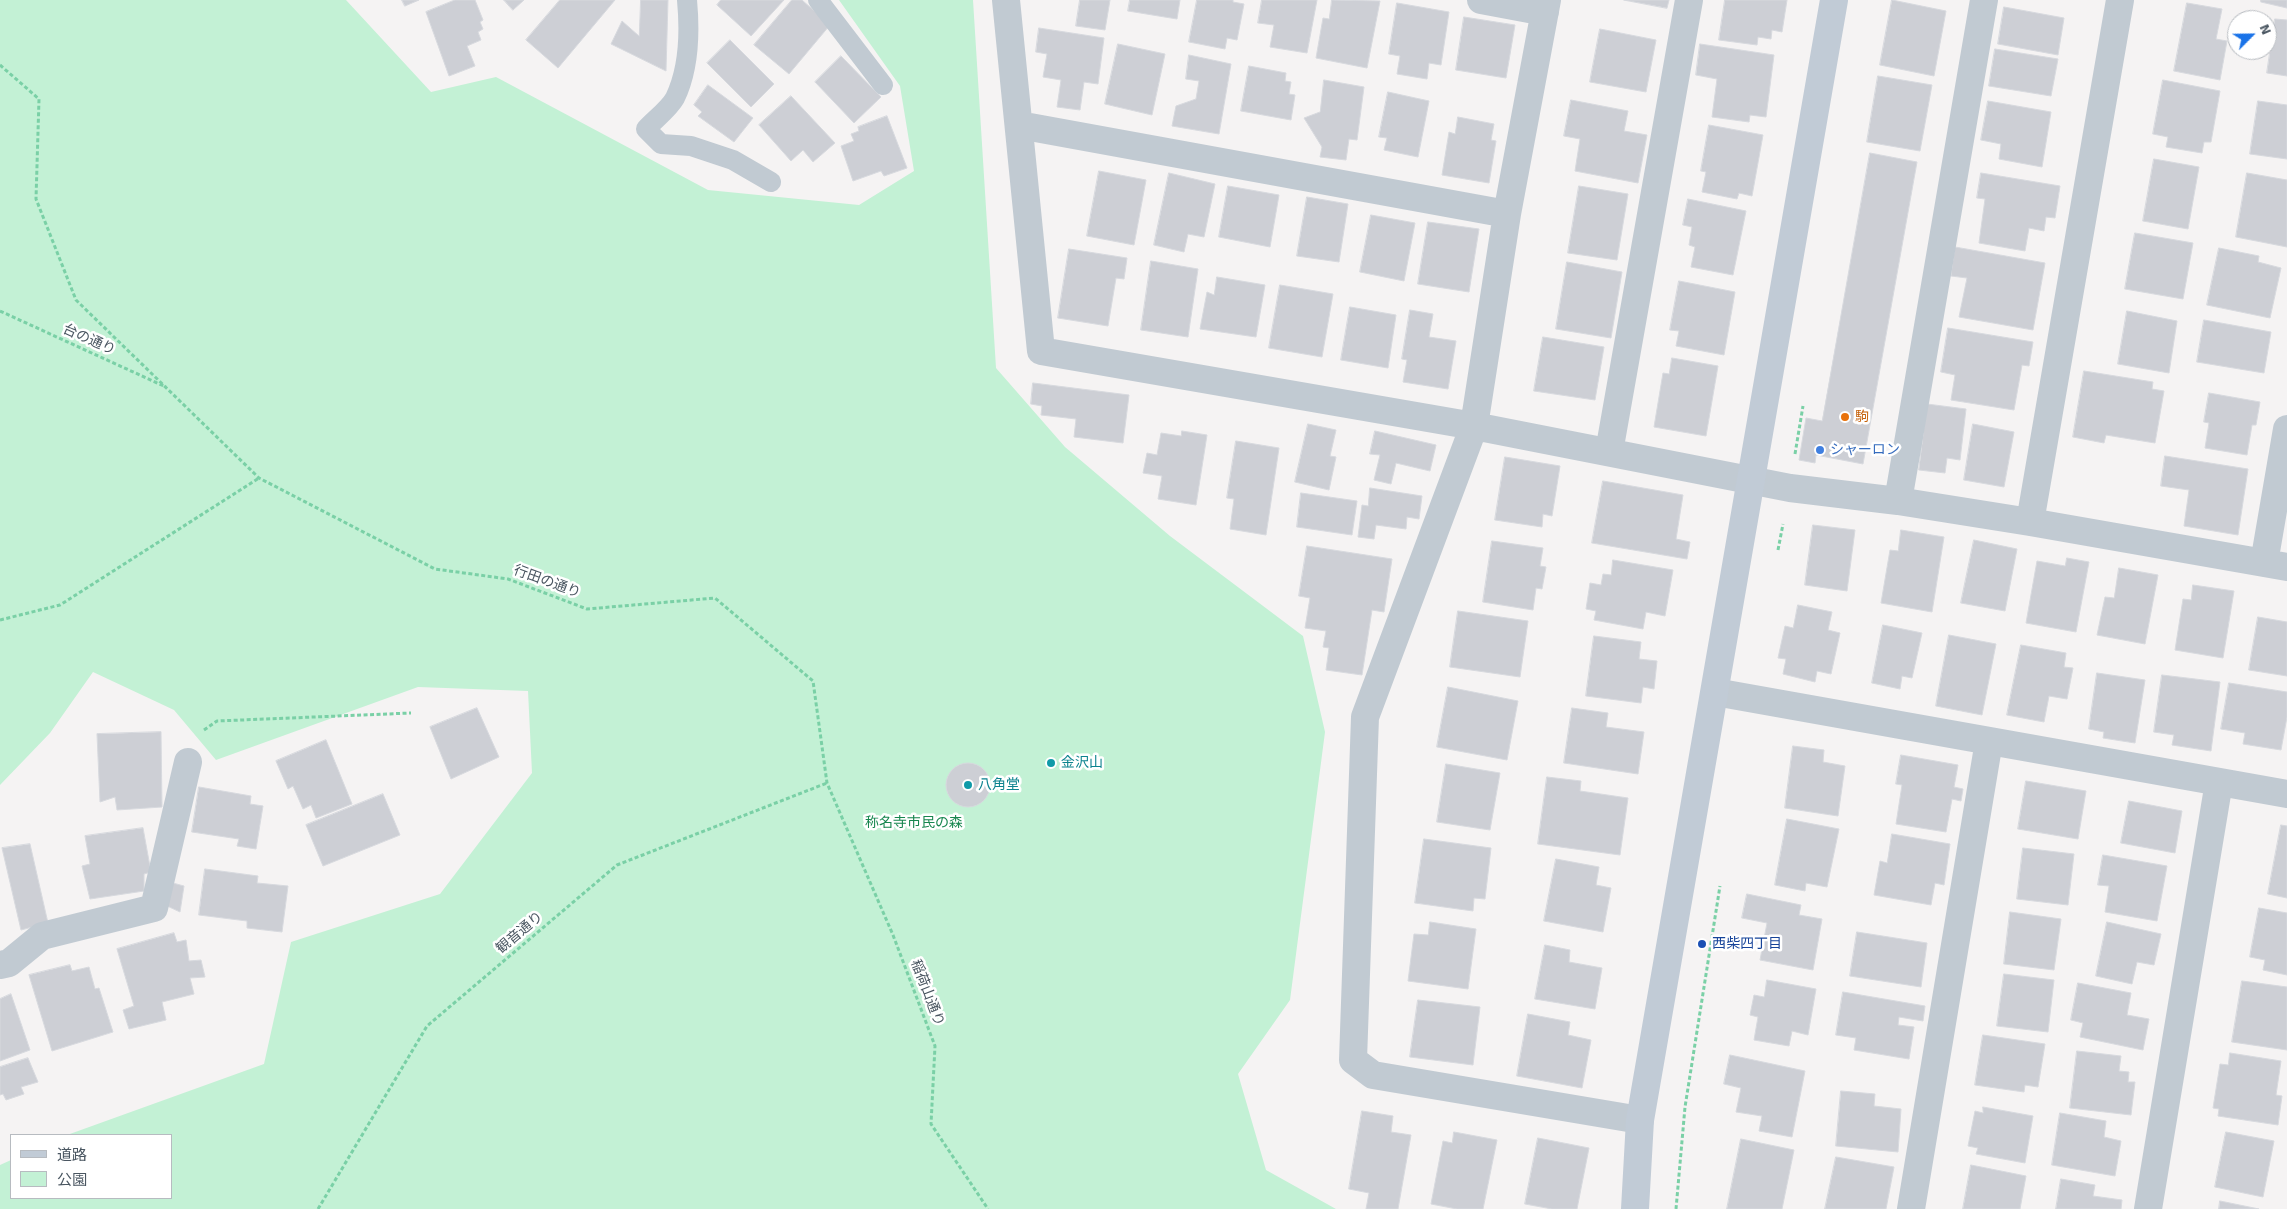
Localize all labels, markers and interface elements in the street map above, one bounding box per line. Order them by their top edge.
north arrow [2227,10,2277,60]
text: N [2256,22,2275,37]
street label: 台の通り [60,321,118,359]
place label: 駒 [1855,409,1869,425]
marker: 駒 [1839,411,1851,423]
place label: シャーロン [1830,442,1900,458]
marker: シャーロン [1814,444,1826,456]
street label: 行田の通り [511,562,583,602]
place label: 金沢山 [1061,755,1103,771]
marker: 金沢山 [1045,757,1057,769]
place label: 八角堂 [978,777,1020,793]
marker: 八角堂 [962,779,974,791]
park label: 称名寺市民の森 [865,815,963,831]
street label: 観音通り [493,909,547,957]
place label: 西柴四丁目 [1712,936,1782,952]
marker: 西柴四丁目 [1696,938,1708,950]
street label: 稲荷山通り [907,957,947,1029]
legend [10,1134,172,1199]
text: 道路 [57,1146,87,1164]
text: 公園 [57,1171,87,1189]

